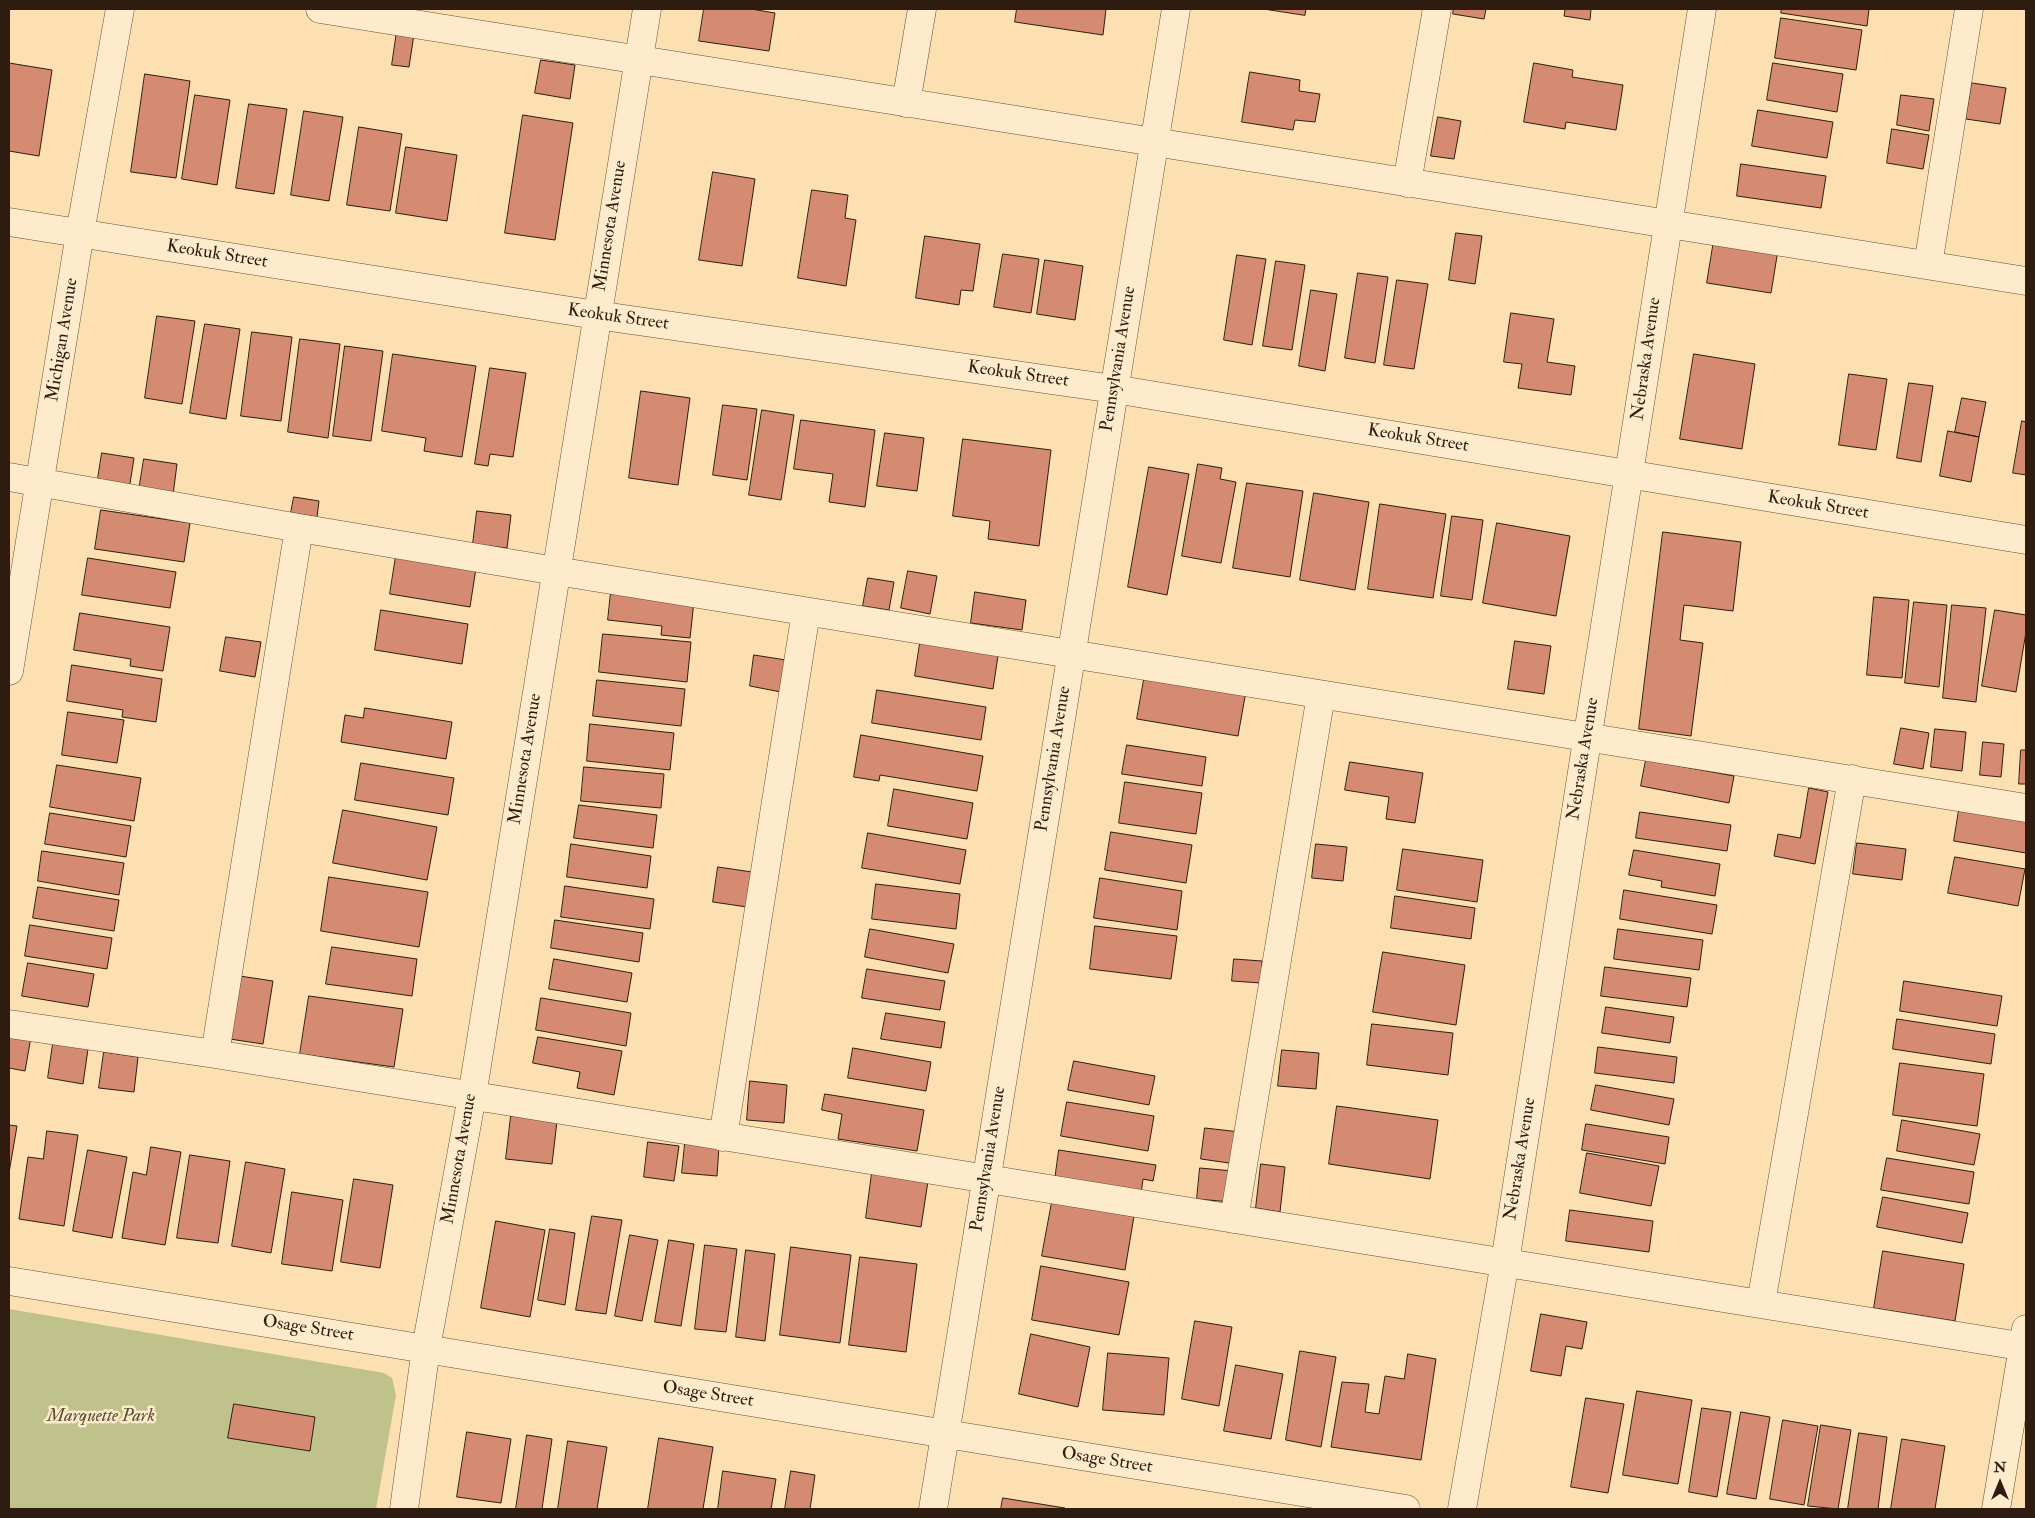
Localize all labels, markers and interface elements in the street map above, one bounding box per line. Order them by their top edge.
street label: Minnesota Avenue [590,159,632,293]
street label: Keokuk Street [165,236,269,274]
street label: Michigan Avenue [43,277,83,403]
street label: Pennsylvania Avenue [1097,285,1141,433]
street label: Nebraska Avenue [1628,296,1666,422]
street label: Keokuk Street [566,300,670,336]
street label: Keokuk Street [966,357,1070,393]
street label: Keokuk Street [1366,420,1470,458]
street label: Keokuk Street [1766,487,1870,525]
street label: Pennsylvania Avenue [1032,685,1076,833]
street label: Minnesota Avenue [505,692,547,826]
street label: Nebraska Avenue [1564,696,1604,822]
street label: Pennsylvania Avenue [967,1085,1011,1233]
street label: Minnesota Avenue [438,1092,482,1226]
street label: Nebraska Avenue [1501,1096,1541,1222]
street label: Osage Street [261,1311,355,1347]
street label: Osage Street [661,1377,755,1413]
park label: Marquette Park [47,1406,155,1428]
street label: Osage Street [1060,1443,1154,1479]
north arrow [1975,1458,2025,1508]
text: N [1994,1459,2006,1476]

